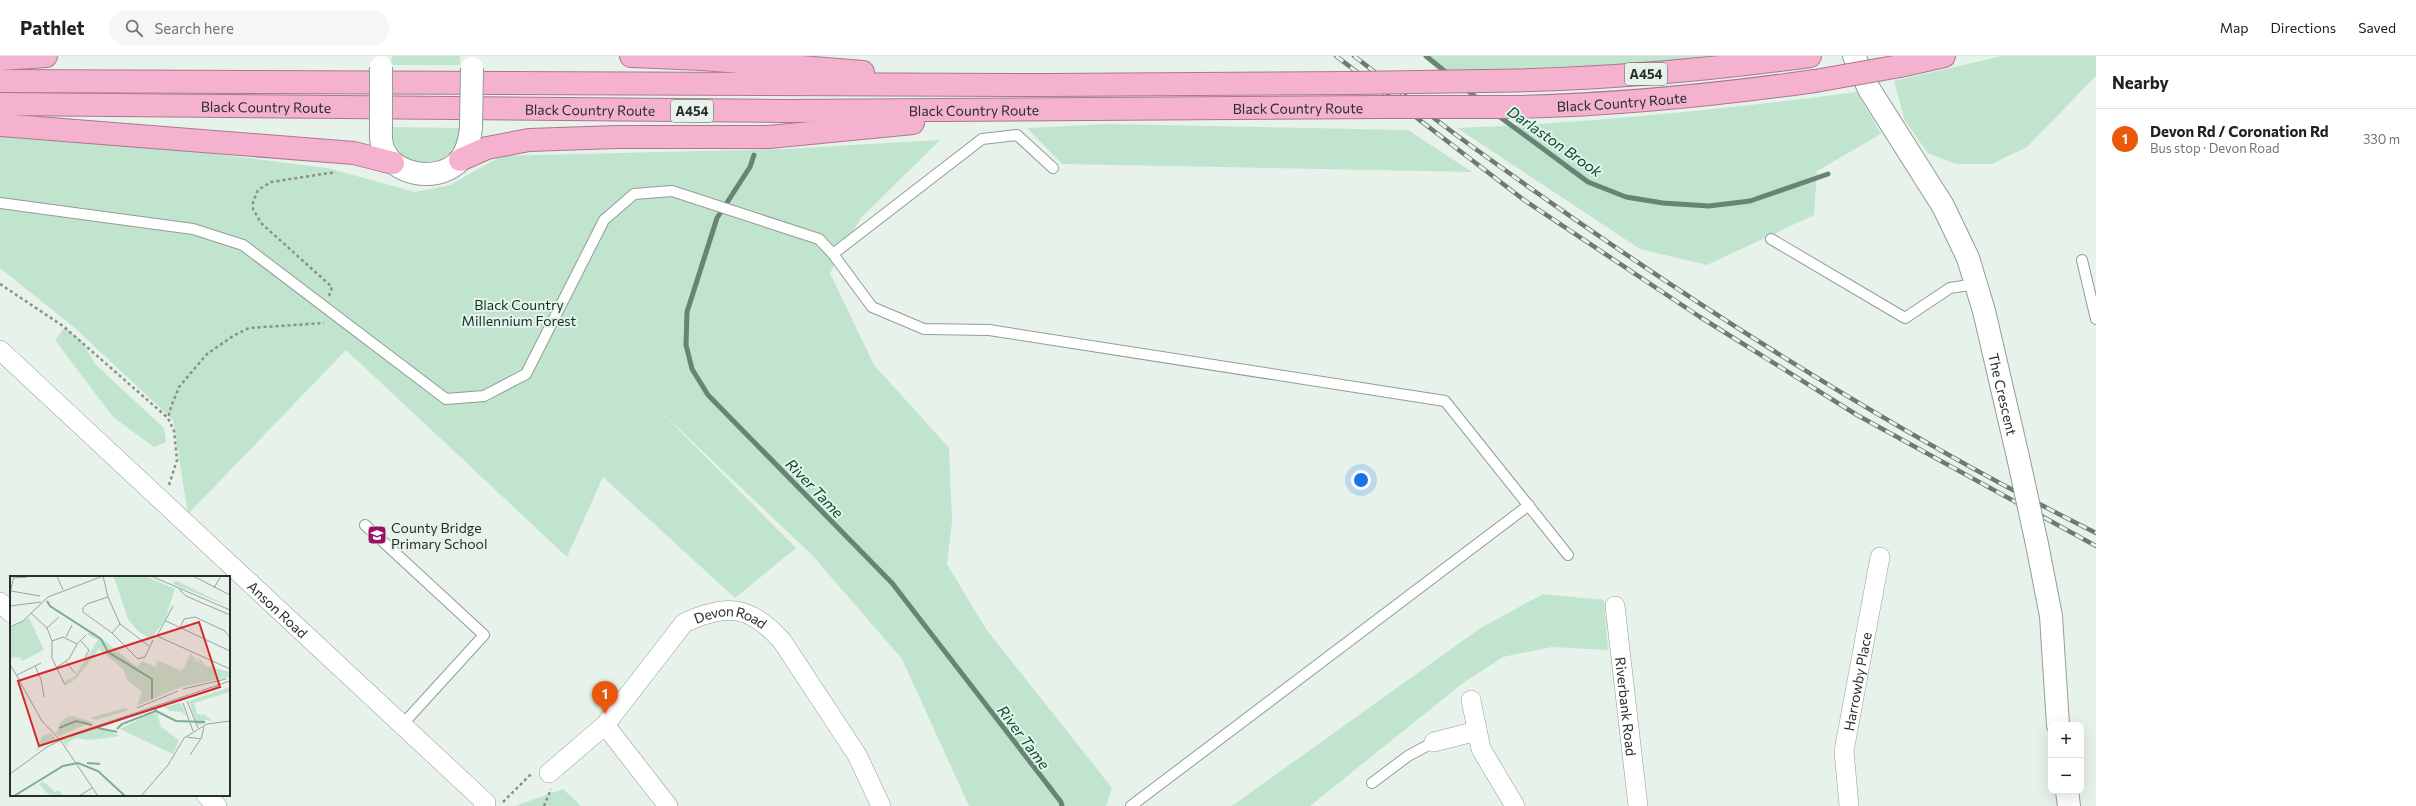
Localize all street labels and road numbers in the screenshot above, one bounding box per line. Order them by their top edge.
road number: A454 [1625,63,1667,85]
street label: Black Country Route [1556,88,1688,114]
street label: Black Country Route [201,97,331,115]
street label: Black Country Route [1233,99,1363,117]
street label: Black Country Route [525,100,655,118]
road number: A454 [671,100,713,122]
street label: Black Country Route [909,101,1039,119]
street label: The Crescent [1986,351,2021,437]
street label: Anson Road [244,577,312,641]
street label: Devon Road [691,602,771,632]
street label: Harrowby Place [1839,631,1874,732]
street label: Riverbank Road [1612,656,1641,757]

